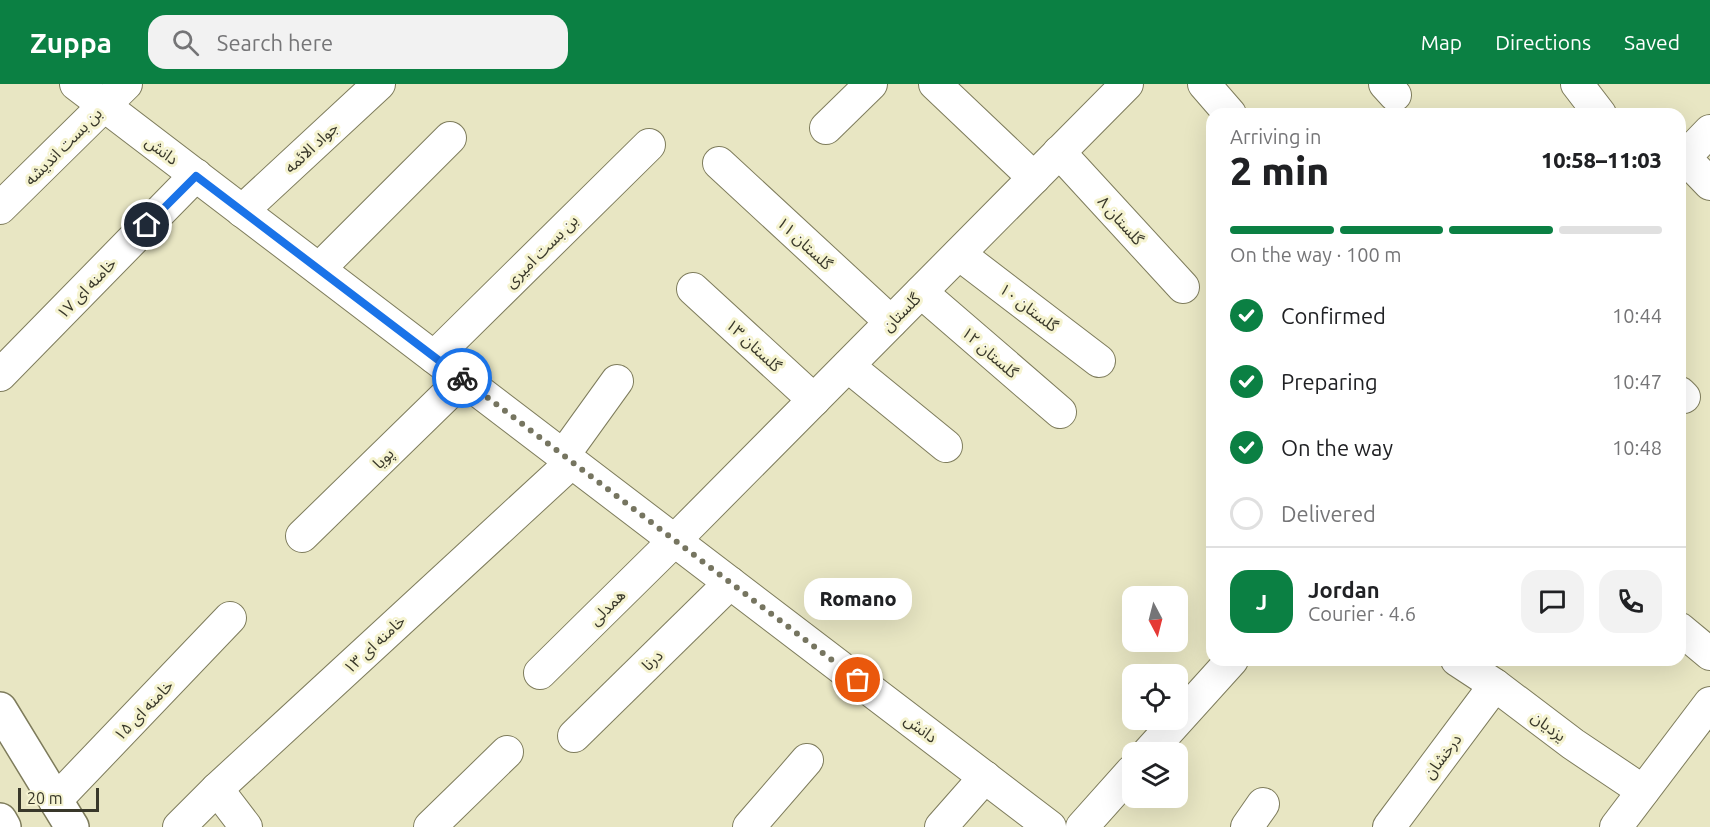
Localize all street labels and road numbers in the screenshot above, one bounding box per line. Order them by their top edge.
street label: بن بست اندیشه [21,104,106,189]
street label: جواد الائمه [281,118,342,177]
street label: دانش [142,132,182,169]
street label: گلستان ۸ [1094,192,1148,249]
street label: بن بست امیری [501,211,582,292]
street label: گلستان ۱۱ [773,213,837,274]
street label: خامنه ای ۱۷ [53,254,120,323]
street label: گلستان ۱۰ [996,279,1062,336]
street label: گلستان [878,289,925,336]
street label: گلستان ۱۳ [722,315,786,376]
street label: گلستان ۱۲ [958,323,1022,382]
street label: پویا [369,444,399,474]
street label: همدلی [585,585,629,629]
street label: خامنه ای ۱۳ [340,611,409,678]
street label: درنا [638,646,667,675]
street label: خامنه ای ۱۵ [110,676,177,745]
street label: یزدیان [1528,707,1570,746]
street label: دانش [901,710,941,747]
street label: درخشان [1419,730,1465,783]

